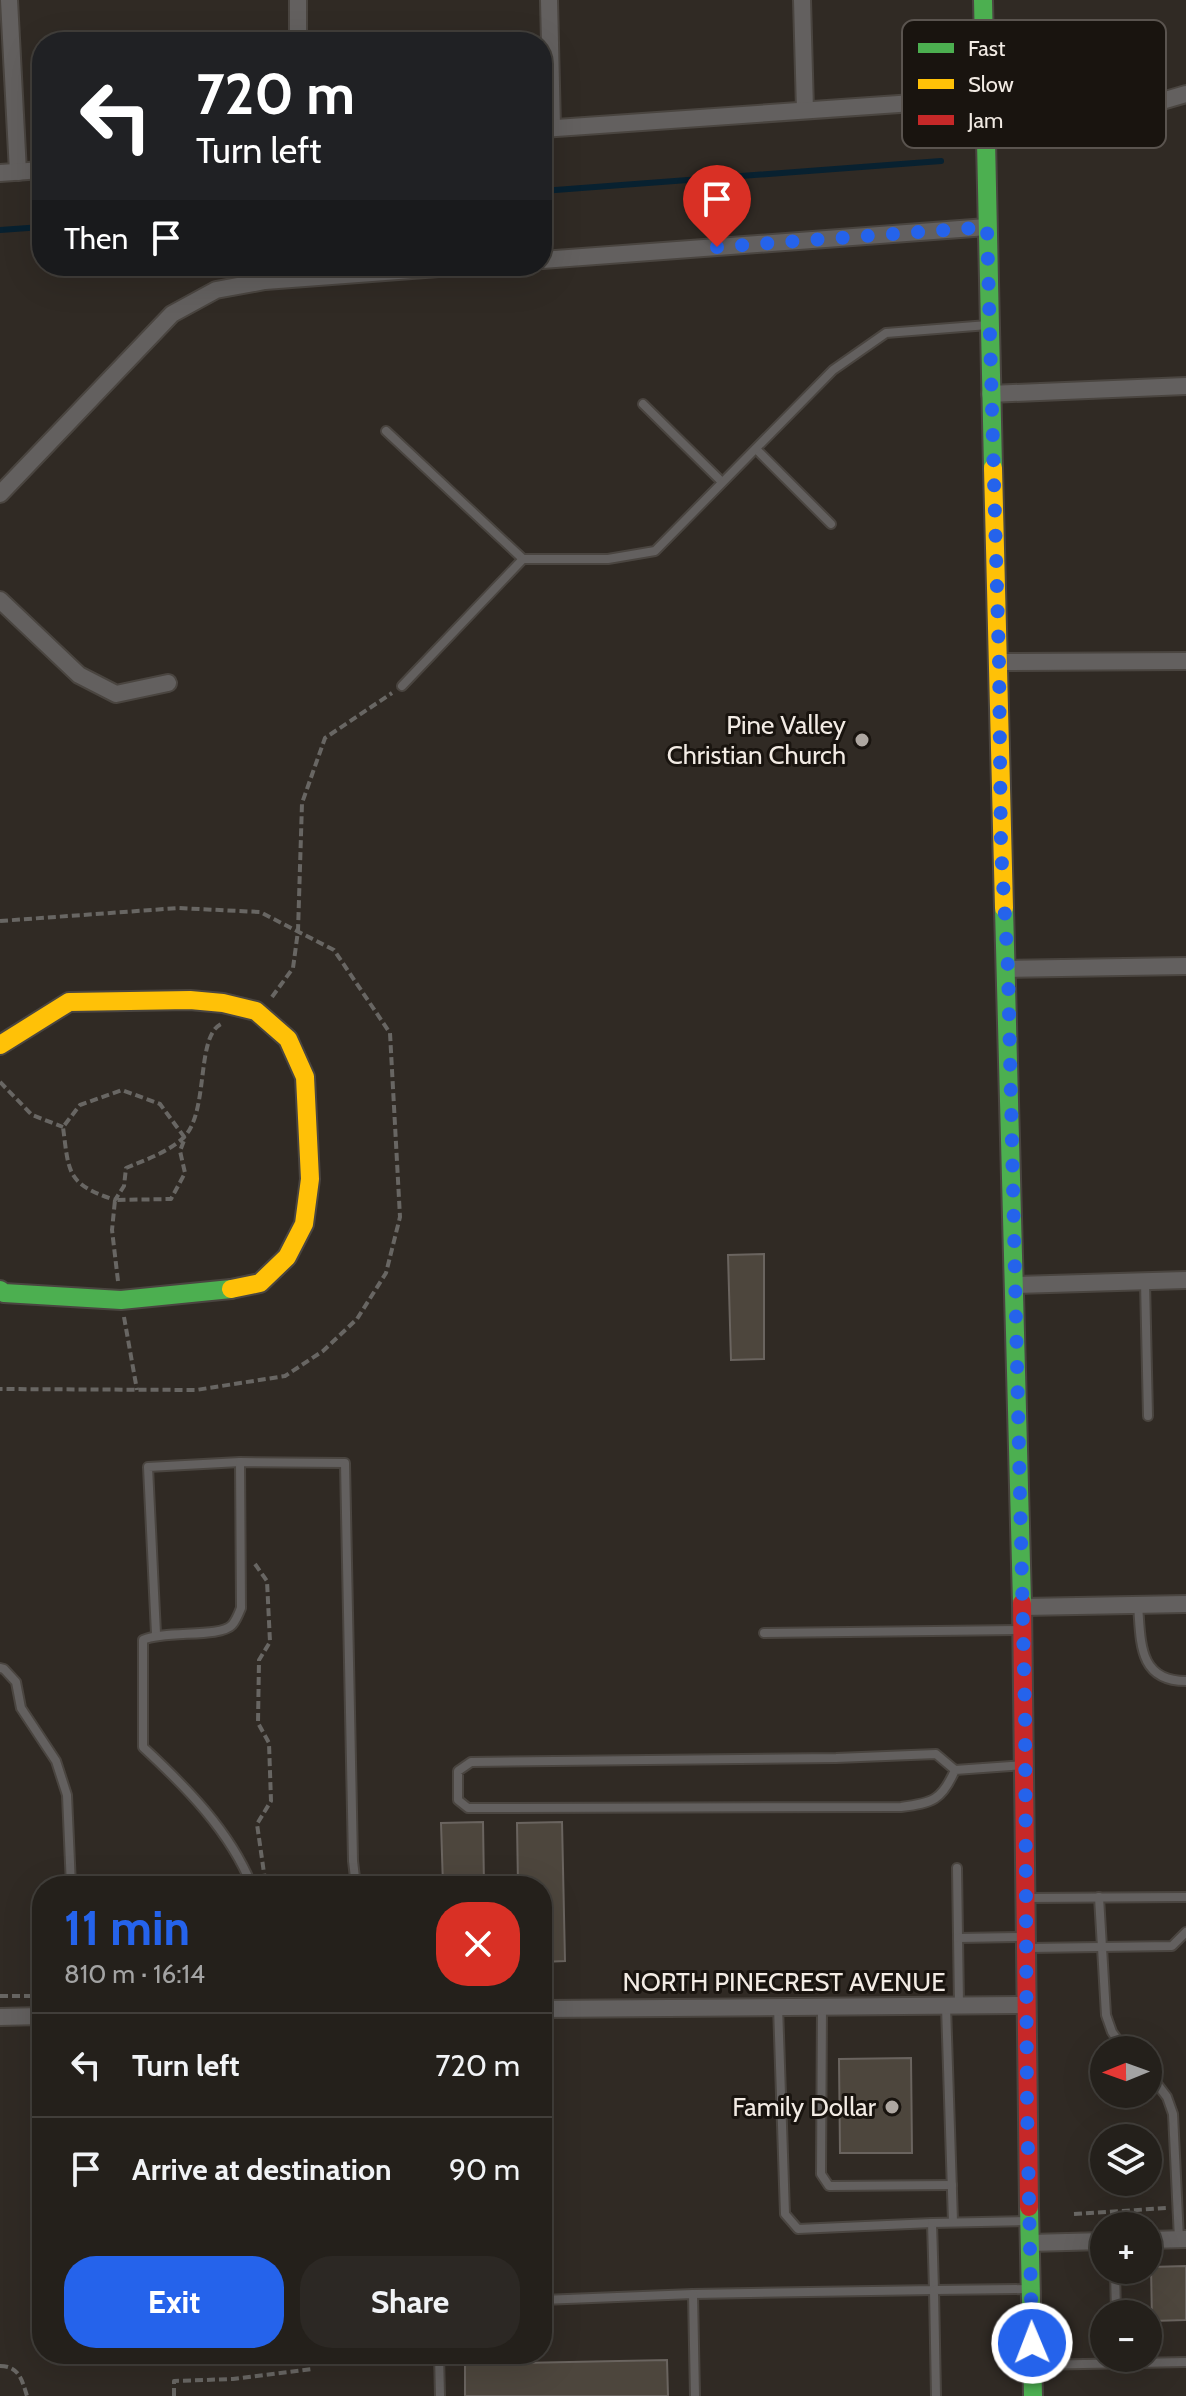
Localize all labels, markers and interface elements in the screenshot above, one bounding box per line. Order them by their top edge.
legend [902,20,1166,148]
text: Fast [968,35,1006,62]
text: 720 m [196,60,355,128]
icon: left [64,64,168,168]
text: Slow [968,71,1014,98]
text: Jam [967,107,1003,134]
text: Turn left [196,128,321,172]
pin [683,165,751,247]
icon: arrive [695,177,739,221]
icon: arrive [144,216,188,260]
text: Then [64,220,128,257]
place label: Pine Valley Christian Church [667,709,846,771]
marker: Pine Valley Christian Church [853,731,871,749]
text: 11 min [64,1899,190,1957]
button: close [436,1902,520,1986]
text: 810 m · 16:14 [64,1958,205,1990]
street label: NORTH PINECREST AVENUE [622,1966,946,1998]
north arrow [1090,2036,1162,2108]
map controls [1090,2036,1162,2372]
icon: left [64,2043,108,2087]
text: Turn left [132,2047,240,2084]
text: 720 m [435,2047,520,2084]
place label: Family Dollar [732,2091,877,2123]
marker: Family Dollar [883,2098,901,2116]
button: layers [1090,2124,1162,2196]
icon: arrive [64,2147,108,2191]
text: Arrive at destination [132,2151,392,2188]
text: 90 m [449,2151,520,2188]
button: + [1090,2212,1162,2284]
button: Exit [64,2256,284,2348]
button: Share [300,2256,520,2348]
button: − [1090,2300,1162,2372]
position arrow [990,2301,1074,2385]

